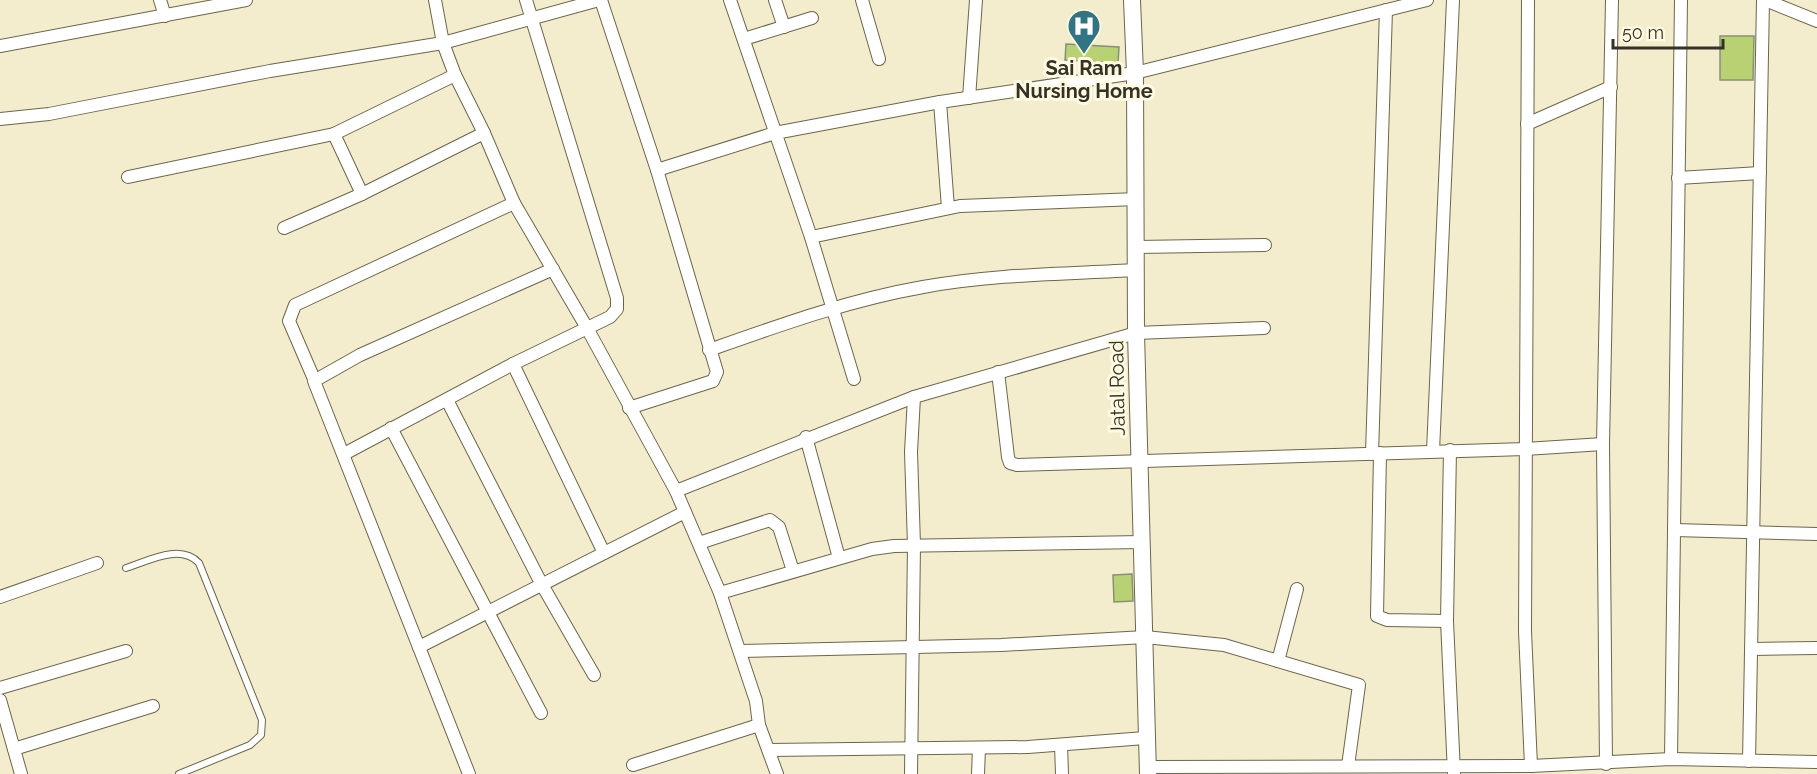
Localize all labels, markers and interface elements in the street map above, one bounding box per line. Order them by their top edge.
hospital icon: Sai Ram Nursing Home [1066,8,1102,55]
scale bar [1613,12,1722,50]
text: 50 m [1622,22,1664,43]
place label: Sai Ram Nursing Home [1015,56,1153,103]
street label: Jatal Road [1104,340,1130,436]

